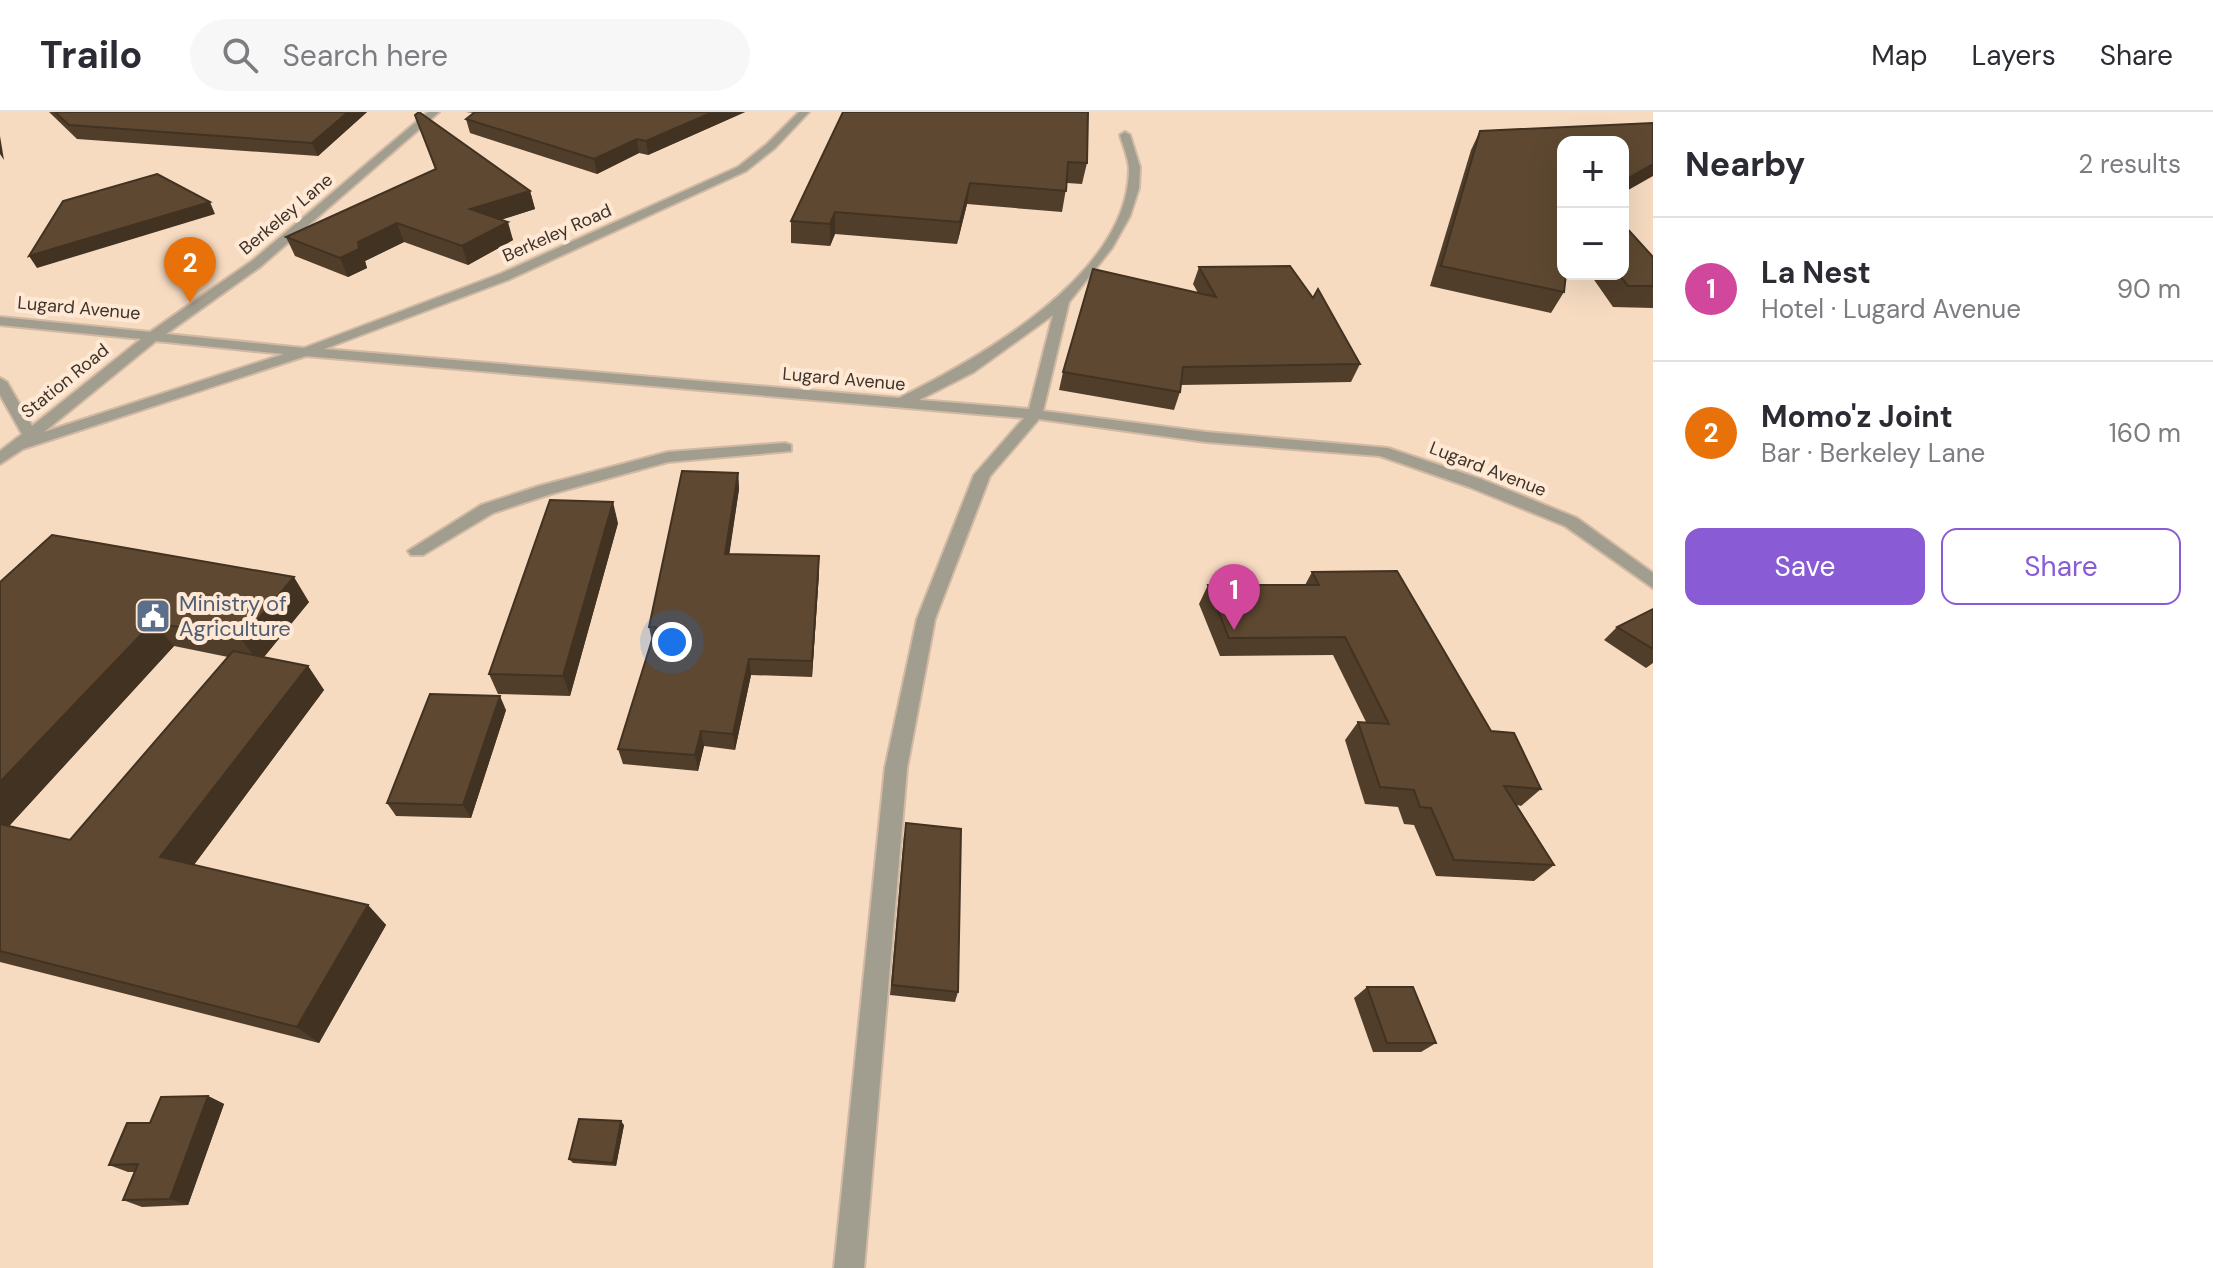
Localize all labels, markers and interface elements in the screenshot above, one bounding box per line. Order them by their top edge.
search box [190,19,750,91]
text: Trailo [40,30,142,80]
icon: search [218,33,262,77]
text: Search here [282,36,448,75]
text: Map [1871,37,1928,74]
text: Layers [1972,37,2056,74]
text: Share [2100,37,2173,74]
map controls [1557,136,1629,280]
button: + [1557,136,1629,208]
text: Nearby [1685,142,1805,187]
text: 2 results [2078,147,2181,181]
street label: Berkeley Lane [234,168,338,260]
street label: Berkeley Road [499,198,615,268]
button: − [1557,208,1629,280]
pin: 2 [164,237,216,303]
text: La Nest [1761,253,1871,292]
text: 1 [1706,272,1716,306]
text: 90 m [2117,272,2181,306]
street label: Lugard Avenue [17,291,141,325]
text: Hotel · Lugard Avenue [1761,292,2021,326]
street label: Station Road [16,338,114,424]
street label: Lugard Avenue [782,362,906,396]
text: Momo'z Joint [1761,397,1953,436]
text: 2 [1703,416,1719,450]
text: 160 m [2109,416,2181,450]
street label: Lugard Avenue [1426,436,1550,502]
text: Bar · Berkeley Lane [1761,436,1985,470]
button: Save [1685,528,1925,605]
button: Share [1941,528,2181,605]
pin: 1 [1208,564,1260,630]
place label: Ministry of Agriculture [179,589,291,643]
public building icon: Ministry of Agriculture [134,597,172,635]
your location [652,622,692,662]

